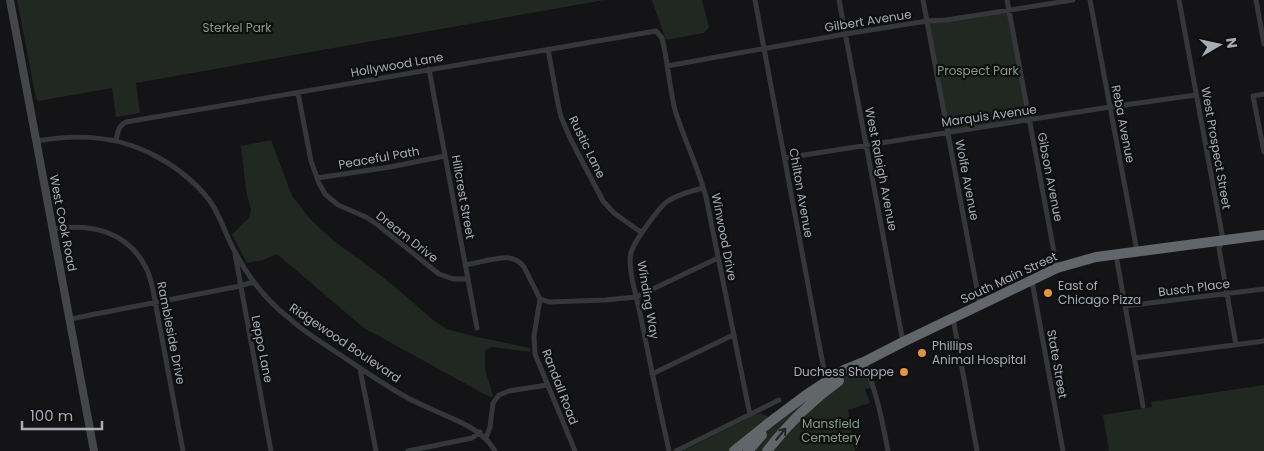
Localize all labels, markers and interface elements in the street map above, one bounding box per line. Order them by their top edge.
street label: Gilbert Avenue [823,5,913,36]
park label: Sterkel Park [203,19,272,36]
north arrow [1194,20,1244,70]
text: N [1221,36,1243,50]
street label: Hollywood Lane [349,48,444,81]
park label: Prospect Park [937,62,1020,79]
street label: Reba Avenue [1108,83,1139,164]
street label: West Prospect Street [1197,85,1236,210]
street label: Marquis Avenue [940,100,1038,131]
street label: West Raleigh Avenue [861,106,902,232]
street label: Rustic Lane [565,113,610,181]
street label: Gibson Avenue [1034,131,1067,223]
street label: Wolfe Avenue [951,138,984,222]
street label: Peaceful Path [337,142,421,173]
street label: Chilton Avenue [785,147,818,239]
street label: Hillcrest Street [448,153,479,240]
street label: West Cook Road [46,173,81,273]
street label: Winwood Drive [708,192,741,282]
street label: Dream Drive [373,207,442,266]
street label: South Main Street [958,248,1060,307]
street label: Winding Way [633,260,664,341]
street label: Busch Place [1157,275,1231,300]
place label: East of Chicago Pizza [1058,277,1141,308]
street label: Rambleside Drive [153,280,190,386]
marker: East of Chicago Pizza [1042,287,1054,299]
street label: Ridgewood Boulevard [286,299,404,386]
street label: Leppo Lane [248,314,277,384]
street label: State Street [1043,328,1072,400]
place label: Phillips Animal Hospital [932,337,1026,368]
street label: Randall Road [538,347,583,427]
marker: Phillips Animal Hospital [916,347,928,359]
place label: Duchess Shoppe [794,363,894,380]
marker: Duchess Shoppe [898,366,910,378]
scale bar [22,398,102,430]
text: 100 m [30,405,73,426]
park label: Mansfield Cemetery [801,415,861,446]
one-way arrow [775,427,786,440]

